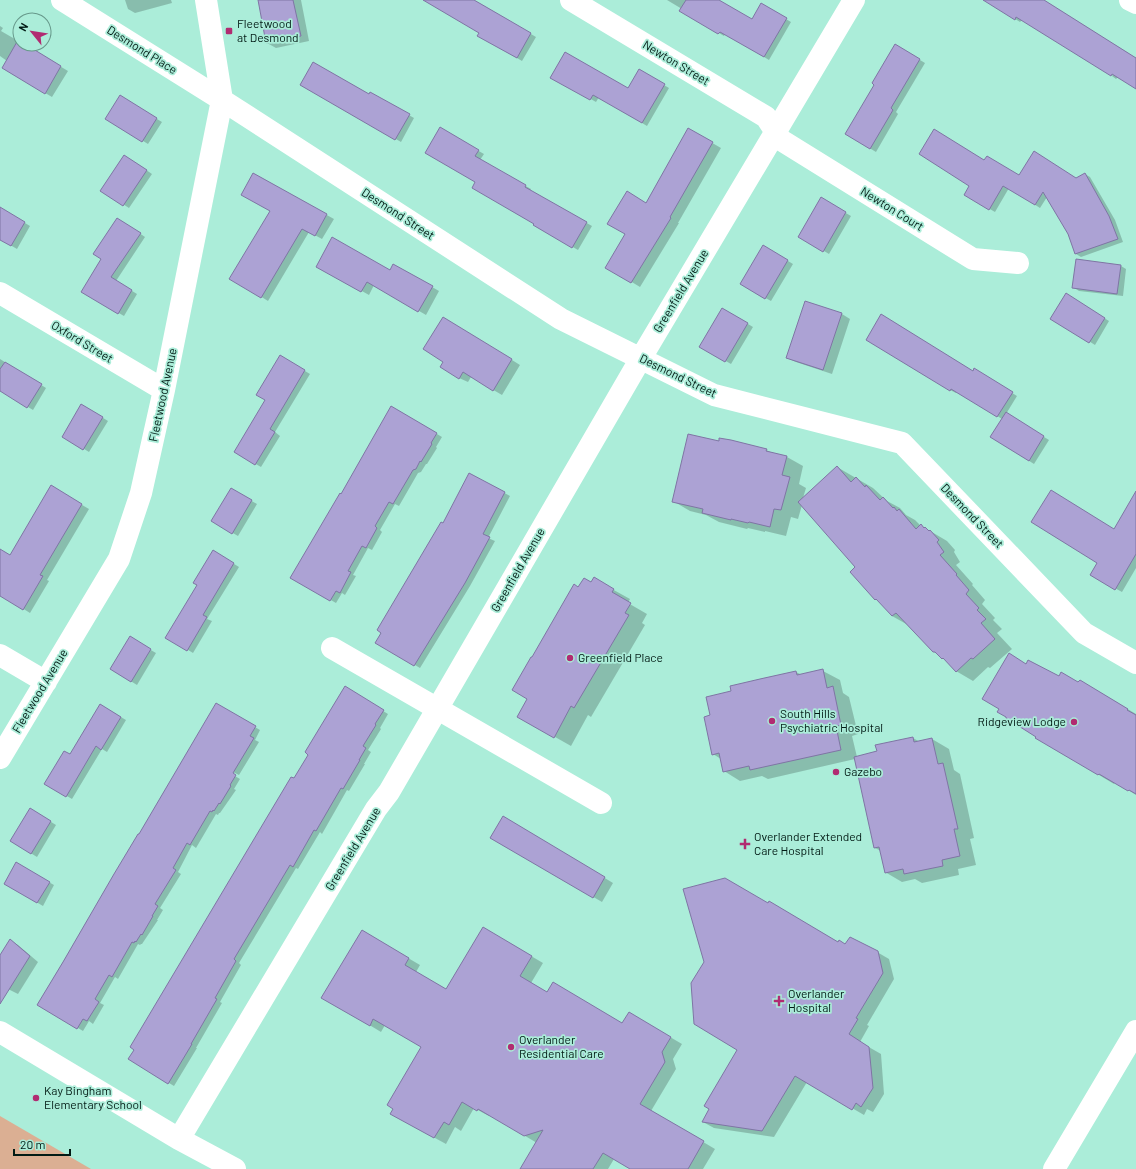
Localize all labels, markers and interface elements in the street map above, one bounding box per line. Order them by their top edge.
north arrow [12,12,52,52]
place label: Fleetwood at Desmond [237,16,299,44]
text: N [15,20,30,33]
street label: Desmond Place [105,22,180,76]
marker: Fleetwood at Desmond [224,26,234,36]
street label: Newton Street [641,37,712,88]
street label: Newton Court [858,183,927,233]
street label: Desmond Street [360,184,438,242]
street label: Greenfield Avenue [650,246,710,335]
street label: Oxford Street [49,317,116,365]
street label: Fleetwood Avenue [145,347,179,443]
street label: Desmond Street [638,350,719,400]
street label: Desmond Street [939,480,1007,550]
street label: Greenfield Avenue [487,525,547,614]
street label: Fleetwood Avenue [9,646,70,735]
place label: Greenfield Place [578,650,663,664]
marker: Greenfield Place [565,653,575,663]
place label: South Hills Psychiatric Hospital [780,706,883,734]
place label: Ridgeview Lodge [978,714,1066,728]
marker: South Hills Psychiatric Hospital [767,716,777,726]
marker: Ridgeview Lodge [1069,717,1079,727]
place label: Gazebo [844,764,882,778]
marker: Gazebo [831,767,841,777]
street label: Greenfield Avenue [322,804,382,893]
place label: Overlander Extended Care Hospital [754,829,862,857]
marker: Overlander Extended Care Hospital [739,838,751,850]
place label: Overlander Hospital [788,986,845,1014]
marker: Overlander Hospital [773,995,785,1007]
place label: Overlander Residential Care [519,1032,604,1060]
marker: Overlander Residential Care [506,1042,516,1052]
place label: Kay Bingham Elementary School [44,1083,142,1111]
marker: Kay Bingham Elementary School [31,1093,41,1103]
scale bar [14,1131,70,1157]
text: 20 m [20,1137,46,1151]

